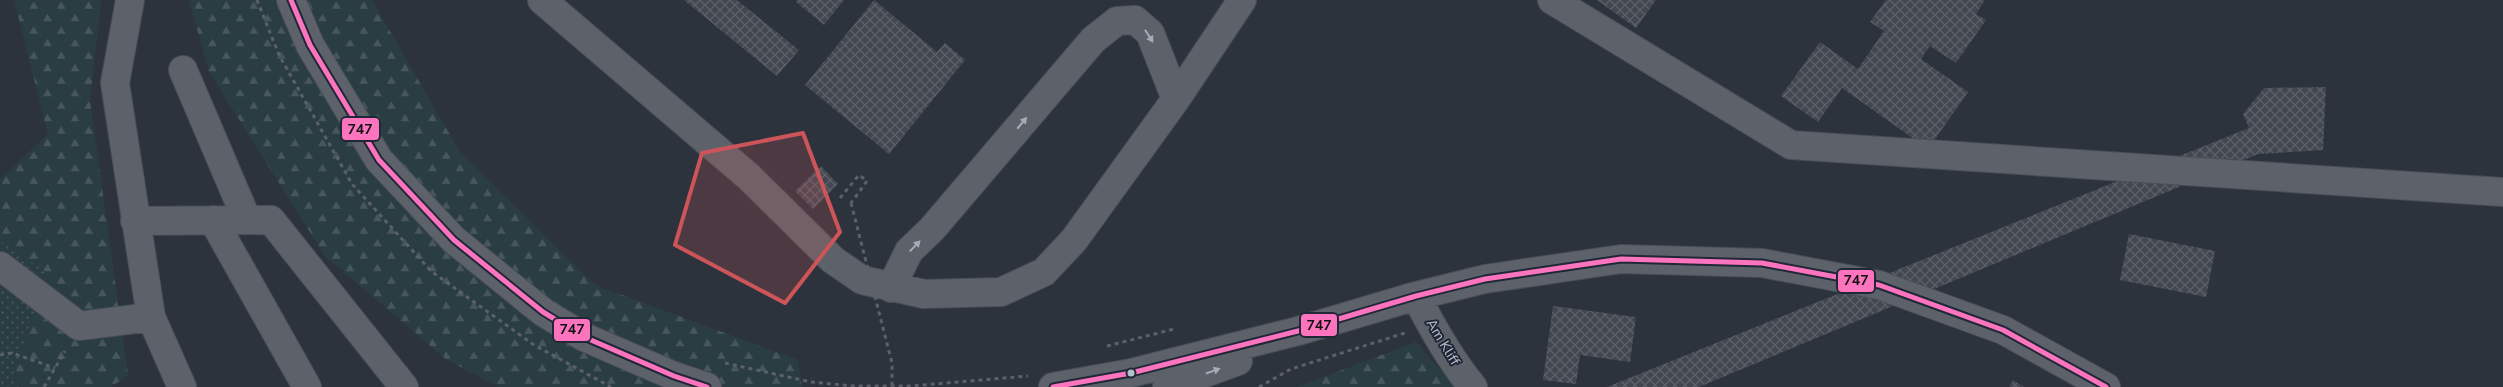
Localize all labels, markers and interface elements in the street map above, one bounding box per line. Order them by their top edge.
one-way arrow [1145,29,1154,42]
line badge: 747 [341,117,380,141]
one-way arrow [1016,117,1027,130]
text: 747 [347,120,373,139]
one-way arrow [909,240,921,252]
line badge: 747 [1837,269,1875,293]
text: 747 [1843,271,1869,290]
line badge: 747 [1300,313,1338,337]
street label: Am Kliff [1422,315,1464,369]
text: 747 [1306,316,1332,335]
line badge: 747 [553,318,591,342]
text: 747 [559,320,585,339]
one-way arrow [1206,367,1221,375]
unlabelled marker [1126,368,1136,378]

